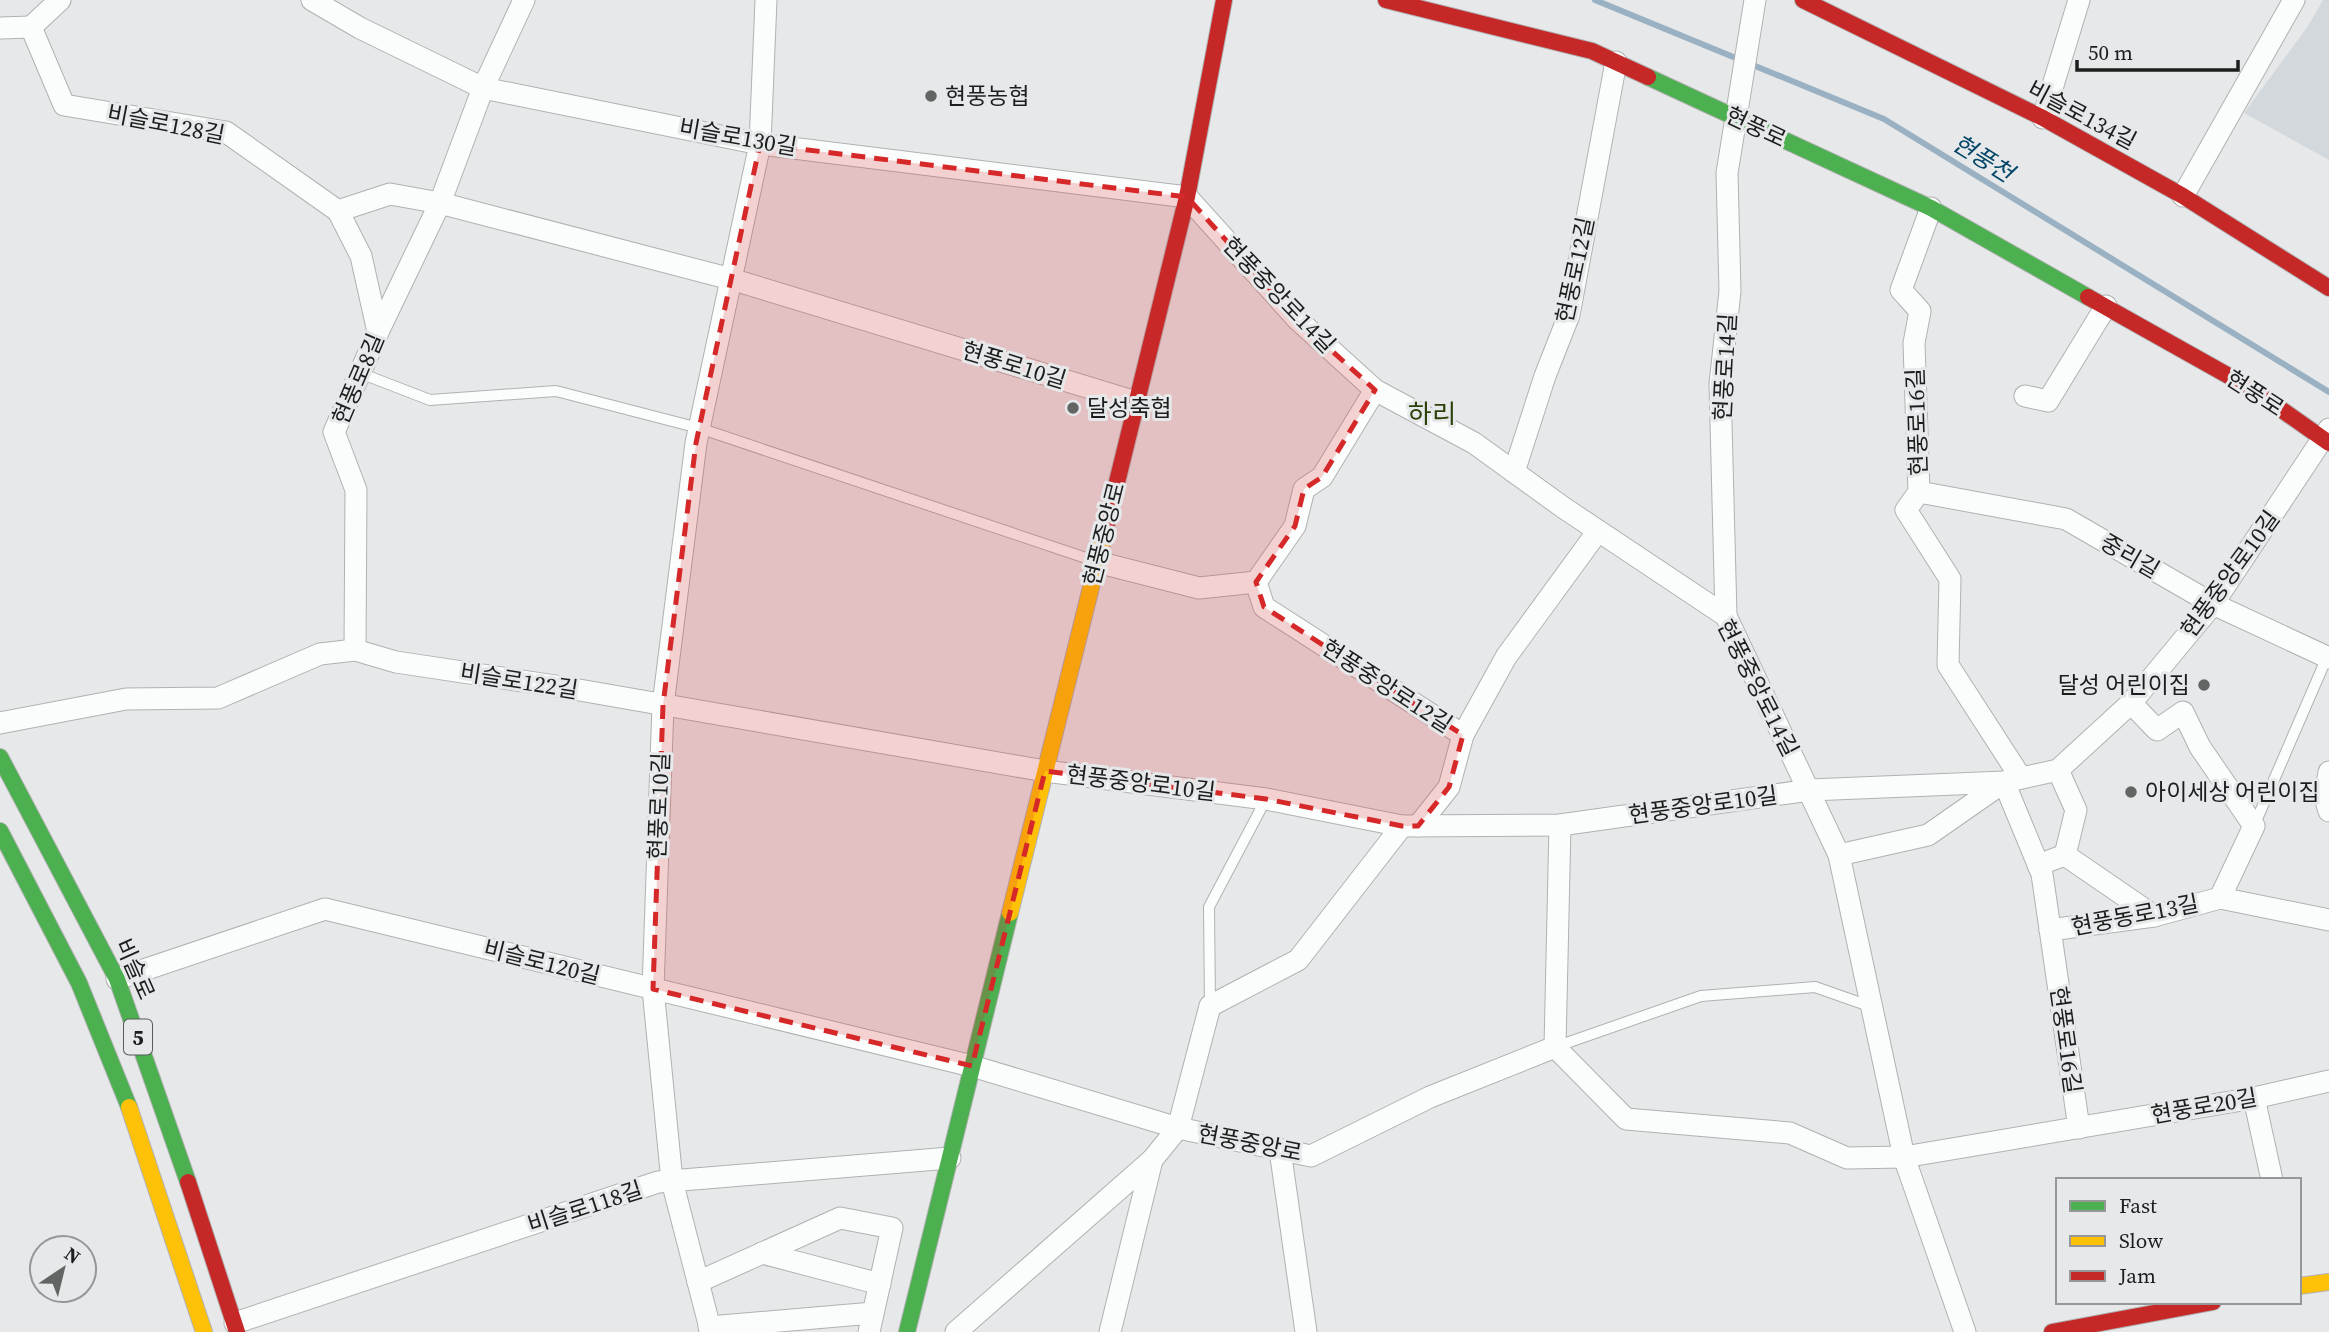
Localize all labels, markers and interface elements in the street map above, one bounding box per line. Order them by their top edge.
scale bar [2077,28,2238,72]
text: 50 m [2088,38,2133,67]
street label: 비슬로134길 [2022,73,2142,157]
place label: 현풍농협 [945,80,1030,112]
marker: 현풍농협 [923,88,939,104]
street label: 비슬로128길 [104,97,228,151]
street label: 현풍로 [1720,99,1792,155]
street label: 비슬로130길 [677,111,799,163]
water label: 현풍천 [1946,126,2022,191]
street label: 현풍로12길 [1548,214,1602,326]
street label: 현풍중앙로14길 [1215,230,1343,360]
street label: 현풍로14길 [1706,312,1744,422]
street label: 현풍로8길 [324,328,392,430]
street label: 현풍로10길 [958,334,1070,396]
street label: 현풍로 [2220,362,2290,424]
street label: 현풍로16길 [1899,368,1935,476]
place label: 달성축협 [1087,392,1172,424]
district label: 하리 [1408,396,1456,432]
marker: 달성축협 [1065,400,1081,416]
street label: 현풍중앙로 [1076,479,1132,589]
street label: 현풍중앙로10길 [2173,504,2287,644]
street label: 중리길 [2095,526,2165,586]
street label: 현풍중앙로14길 [1710,614,1806,762]
street label: 현풍중앙로12길 [1315,632,1459,740]
street label: 비슬로122길 [458,656,580,706]
place label: 달성 어린이집 [2058,669,2190,701]
marker: 달성 어린이집 [2196,677,2212,693]
street label: 현풍로10길 [641,752,677,860]
street label: 현풍중앙로10길 [1065,758,1217,808]
place label: 아이세상 어린이집 [2145,776,2320,808]
street label: 현풍중앙로10길 [1627,779,1779,831]
marker: 아이세상 어린이집 [2123,784,2139,800]
street label: 현풍동로13길 [2069,887,2201,943]
street label: 비슬로120길 [480,932,604,992]
street label: 비슬로 [107,933,163,1005]
street label: 현풍로16길 [2043,984,2089,1096]
road number: 5 [124,1020,152,1054]
street label: 현풍로20길 [2148,1081,2260,1131]
street label: 현풍중앙로 [1195,1117,1305,1169]
street label: 비슬로118길 [523,1173,647,1241]
legend [2056,1178,2301,1304]
text: Fast [2119,1191,2157,1220]
text: Slow [2119,1226,2163,1255]
north arrow [28,1234,98,1304]
text: N [60,1240,86,1270]
text: Jam [2118,1261,2156,1290]

